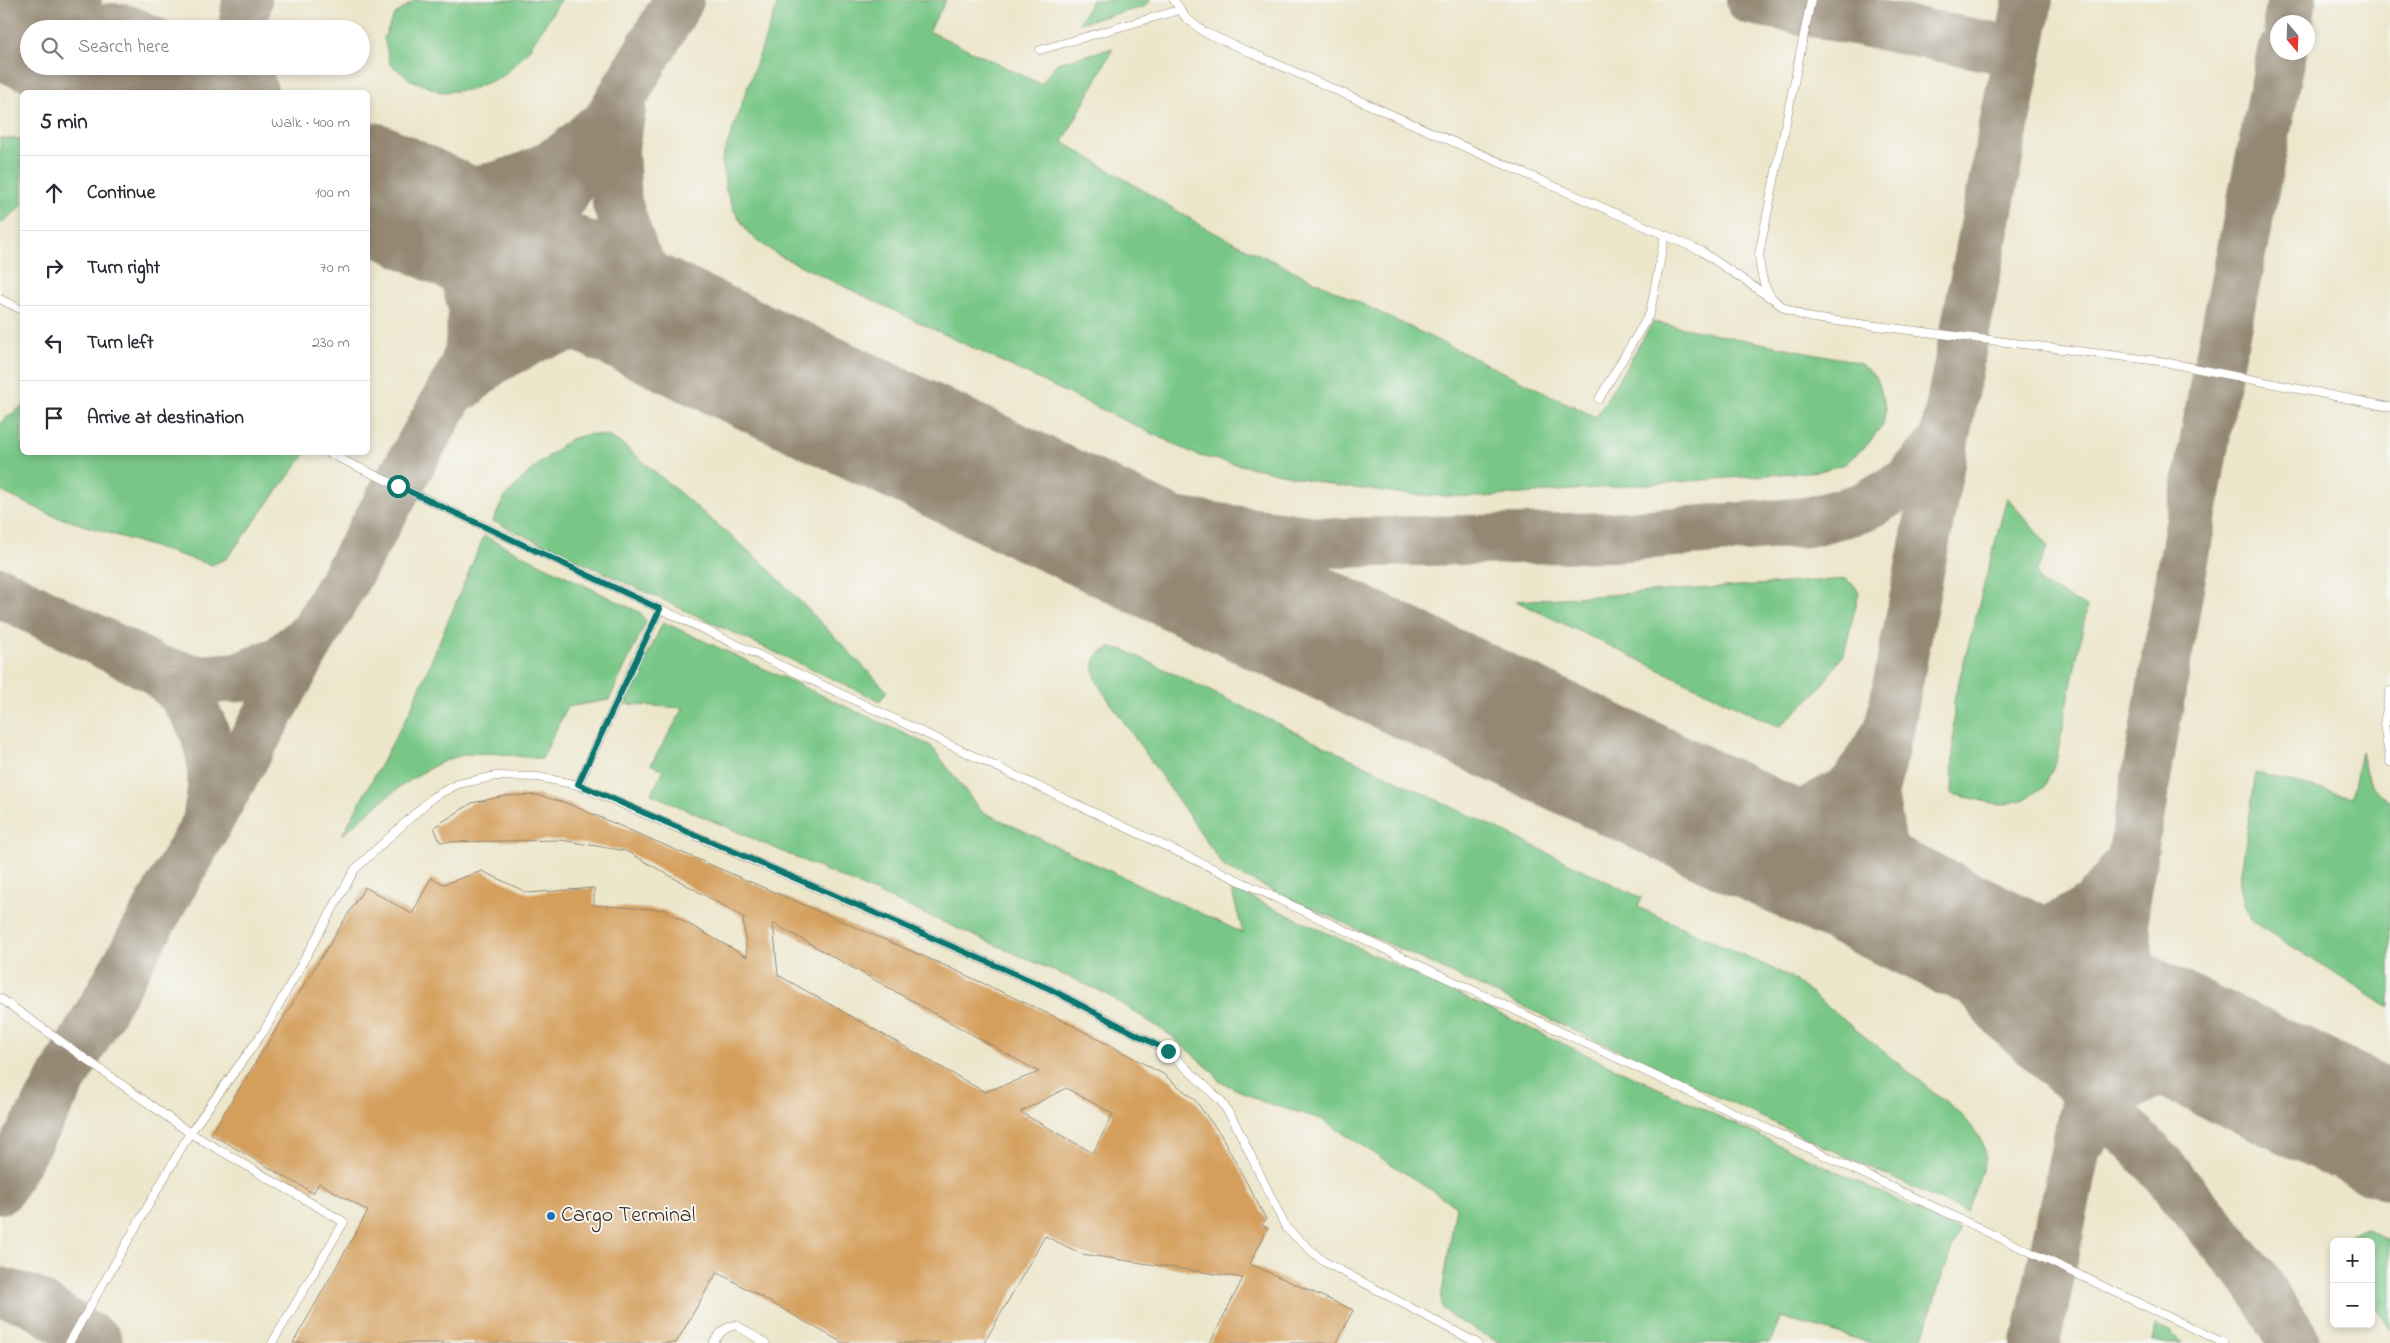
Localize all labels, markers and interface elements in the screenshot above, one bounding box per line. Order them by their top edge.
north arrow [2270,15,2315,60]
search box [20,20,370,75]
icon: search [38,34,66,62]
text: Search here [78,34,169,61]
text: 5 min [40,108,88,138]
text: Walk · 400 m [271,111,350,135]
icon: ahead [40,179,68,207]
text: Continue [87,180,155,207]
text: 100 m [315,181,350,205]
icon: right [40,254,68,282]
text: Turn right [87,255,160,282]
text: 70 m [320,256,350,280]
icon: left [40,329,68,357]
text: Turn left [87,330,154,357]
text: 230 m [312,331,350,355]
icon: arrive [40,404,68,432]
text: Arrive at destination [87,405,244,432]
route start [387,475,410,498]
route end [1157,1040,1180,1063]
place label: Cargo Terminal [561,1200,695,1233]
marker: Cargo Terminal [545,1210,557,1222]
map controls [2330,1238,2375,1328]
button: + [2330,1238,2375,1283]
button: − [2330,1283,2375,1328]

